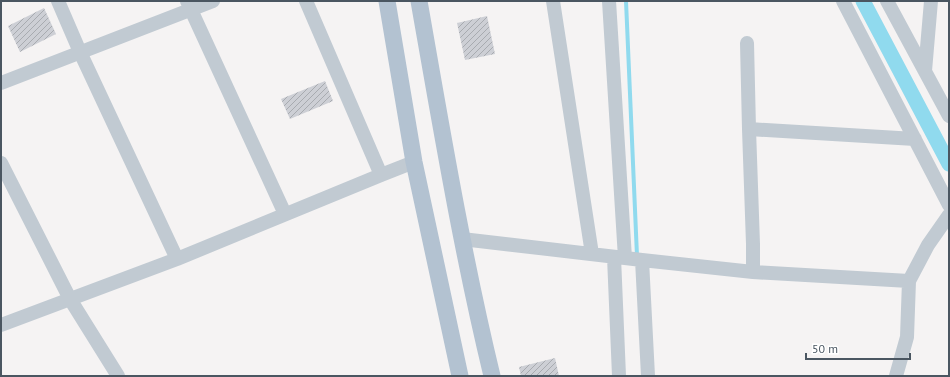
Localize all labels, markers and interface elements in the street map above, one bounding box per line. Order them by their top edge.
scale bar [806,335,910,361]
text: 50 m [812,341,838,356]

